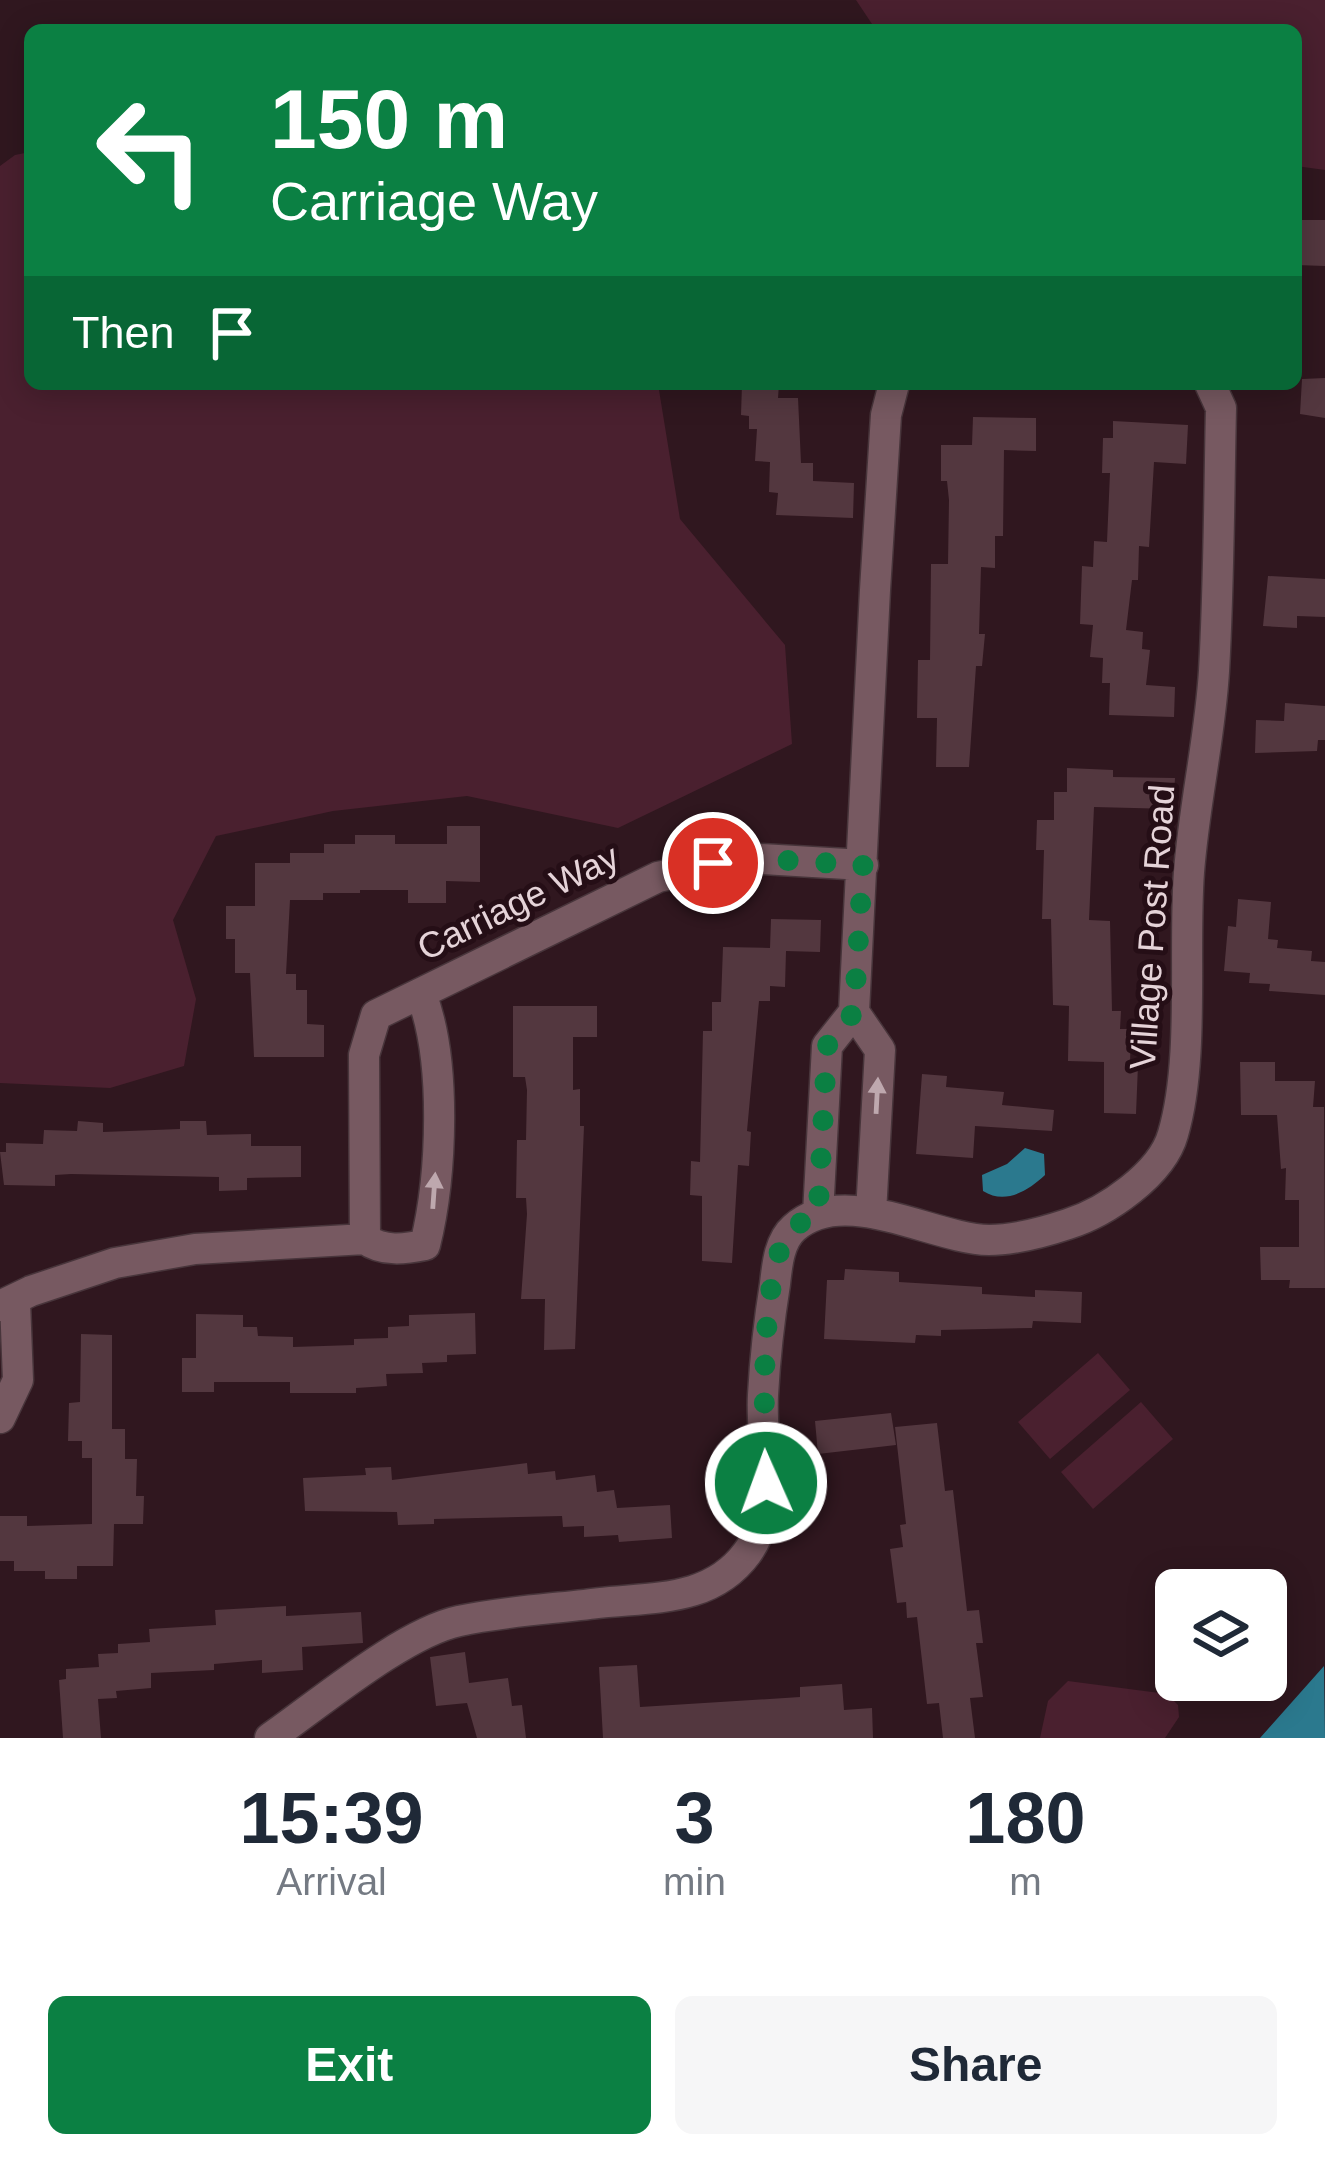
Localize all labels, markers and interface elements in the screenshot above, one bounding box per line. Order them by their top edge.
icon: left [72,72,228,228]
text: 150 m [270,72,508,166]
text: Carriage Way [270,171,598,231]
icon: arrive [199,300,265,366]
text: Then [72,307,175,358]
street label: Village Post Road [1122,783,1182,1071]
pin [662,812,764,914]
icon: arrive [680,830,746,896]
street label: Carriage Way [411,836,625,968]
one-way arrow [868,1076,887,1114]
one-way arrow [425,1172,444,1209]
position arrow [703,1420,829,1546]
map controls [1155,1569,1287,1701]
button: layers [1155,1569,1287,1701]
text: 15:39 [239,1778,424,1858]
text: 3 [674,1778,715,1858]
text: 180 [965,1778,1086,1858]
text: Arrival [276,1860,387,1903]
text: min [663,1860,726,1903]
text: m [1009,1860,1042,1903]
button: Exit [48,1996,651,2134]
button: Share [675,1996,1277,2134]

